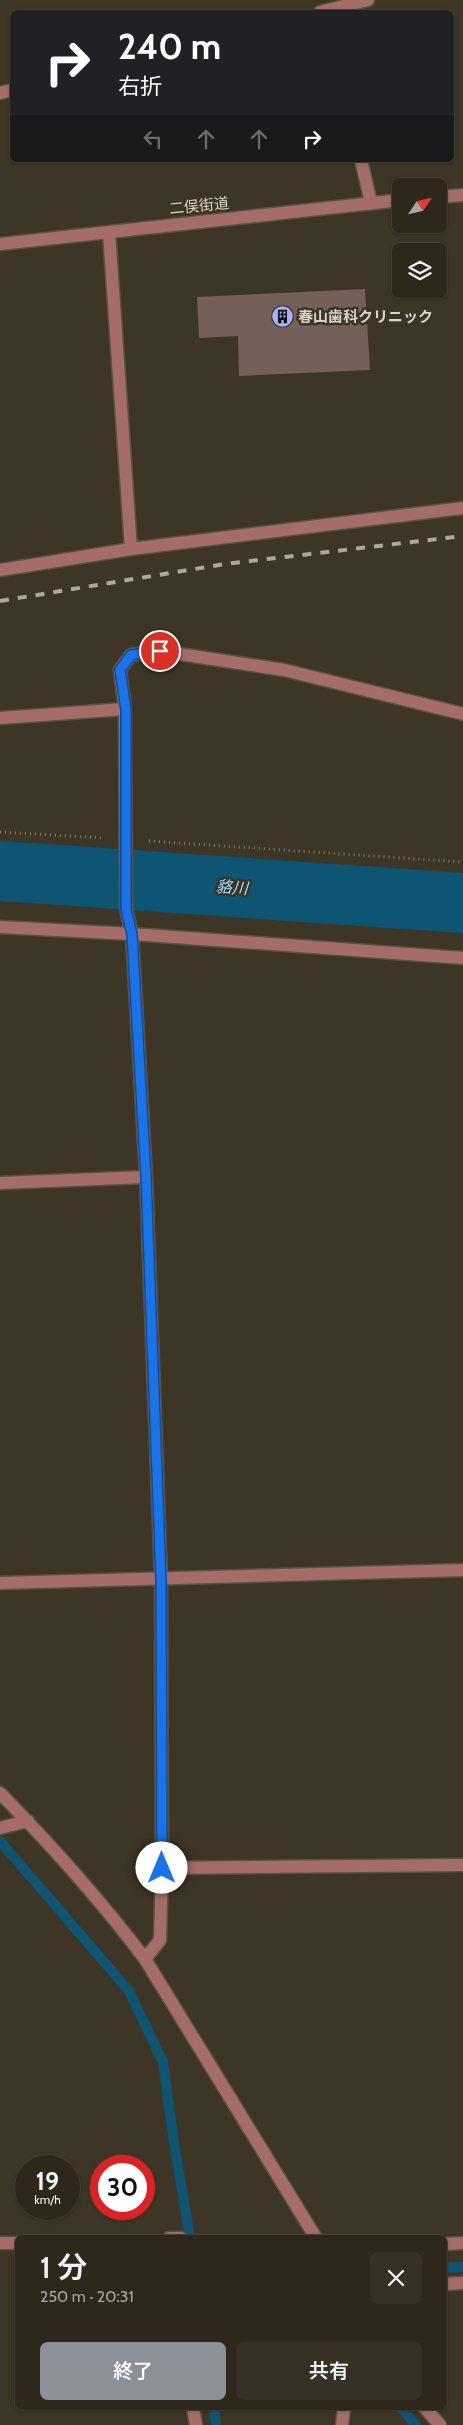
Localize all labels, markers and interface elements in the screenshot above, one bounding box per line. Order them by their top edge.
text: 240 m [118,25,221,68]
icon: right [35,30,100,95]
text: 右折 [118,73,162,100]
icon: left [139,125,167,153]
icon: ahead [192,125,220,153]
icon: ahead [245,125,273,153]
icon: right [298,125,326,153]
north arrow [392,178,448,232]
map controls [392,178,447,298]
street label: 二俣街道 [168,194,230,218]
button: layers [392,243,447,298]
building icon: 春山歯科クリニック [270,305,294,329]
place label: 春山歯科クリニック [298,308,433,326]
pin [139,630,181,672]
icon: arrive [146,637,174,665]
water label: 貉川 [215,877,251,898]
position arrow [135,1841,187,1893]
speed limit sign: 30 [90,2155,155,2220]
text: 19 [36,2166,59,2196]
text: km/h [34,2192,61,2207]
text: 1 分 [40,2249,87,2286]
button: close [370,2252,422,2304]
text: 250 m · 20:31 [40,2287,134,2306]
button: 終了 [40,2342,226,2400]
button: 共有 [236,2342,422,2400]

